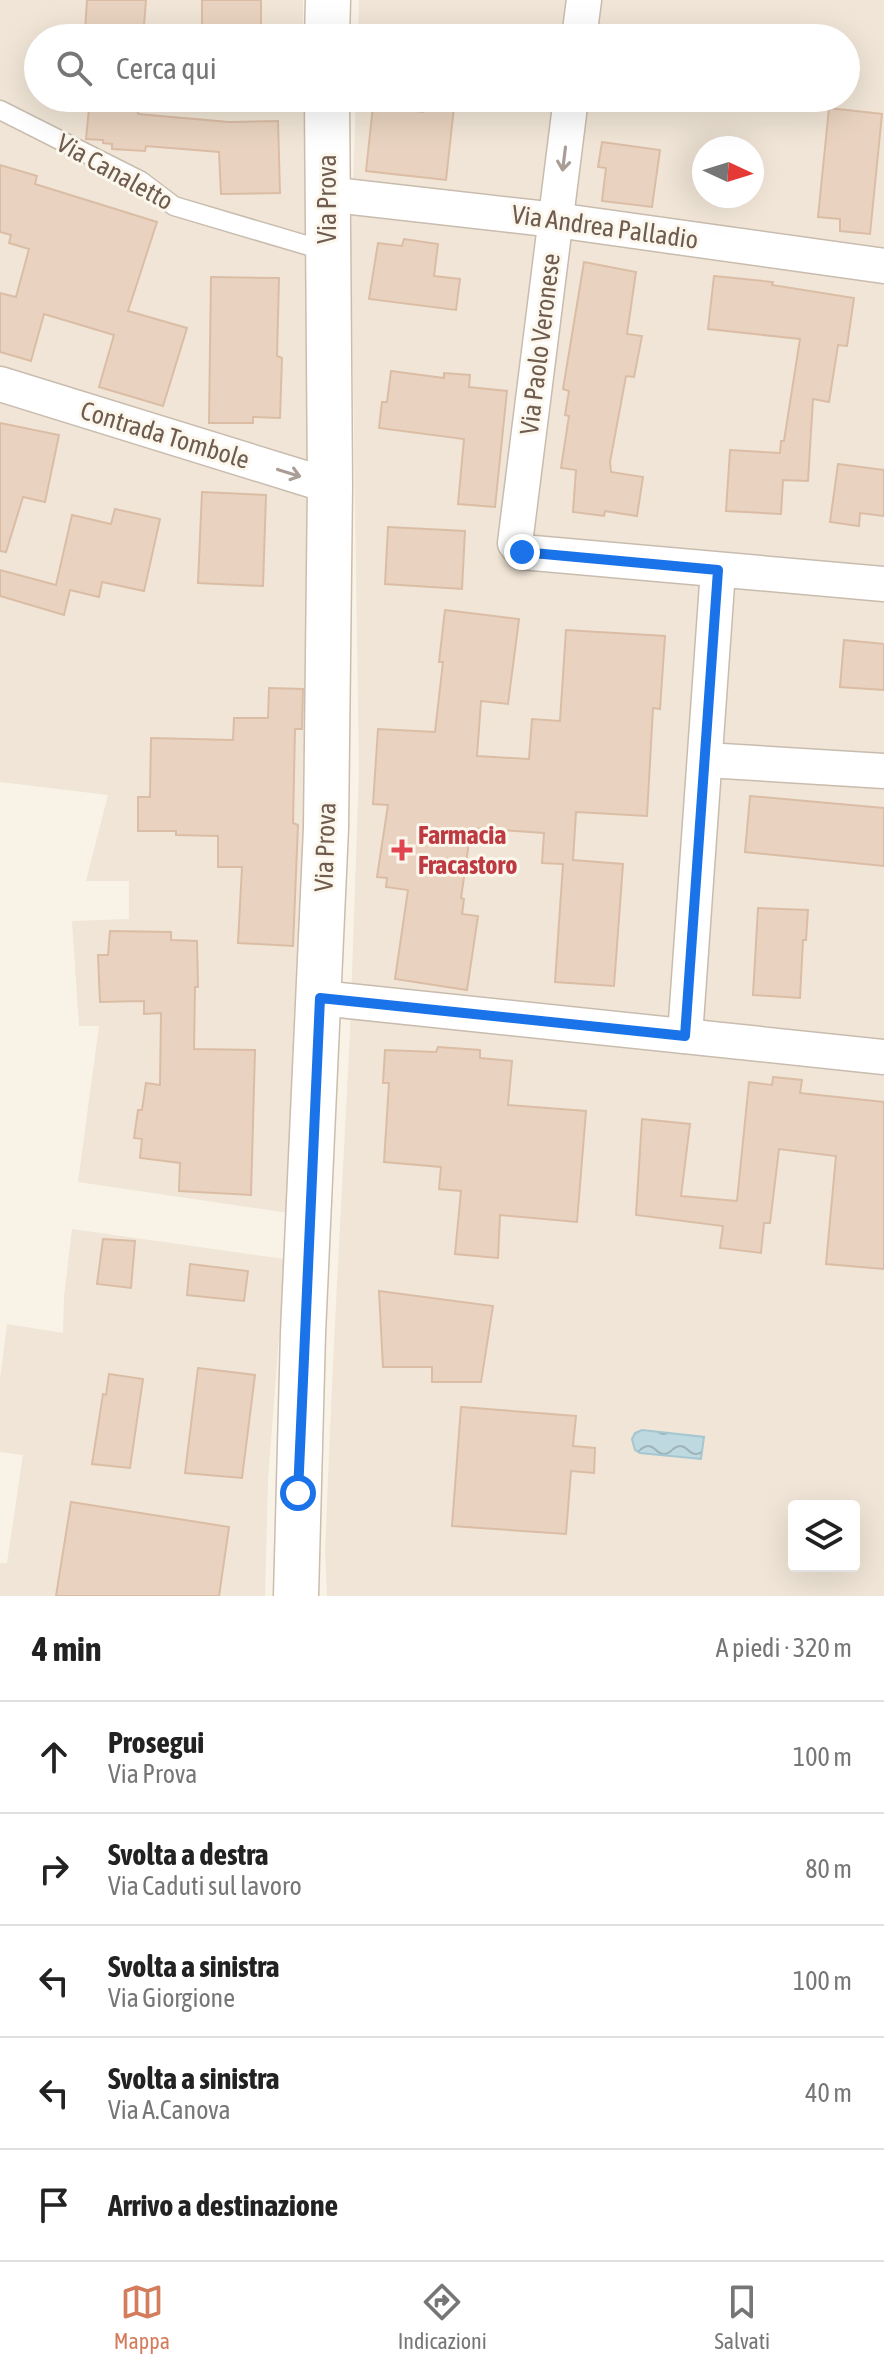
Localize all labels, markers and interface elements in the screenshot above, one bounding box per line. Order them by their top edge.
search box [24,24,860,112]
icon: search [52,46,96,90]
text: Cerca qui [116,51,217,85]
street label: Via Canaletto [52,128,178,216]
north arrow [692,136,764,208]
one-way arrow [556,145,571,172]
street label: Via Prova [312,154,342,244]
street label: Via Andrea Palladio [510,199,700,255]
street label: Via Paolo Veronese [514,252,566,436]
street label: Contrada Tombole [77,395,253,475]
one-way arrow [275,466,301,481]
route end [504,534,540,570]
street label: Via Prova [308,802,342,892]
place label: Farmacia Fracastoro [418,820,517,880]
marker: Farmacia Fracastoro [393,841,411,859]
route start [280,1475,316,1511]
map controls [788,1500,860,1572]
button: layers [788,1500,860,1572]
text: 4 min [32,1629,101,1668]
text: A piedi · 320 m [716,1633,852,1663]
text: Prosegui [108,1725,204,1759]
icon: ahead [32,1735,76,1779]
text: 100 m [793,1742,852,1772]
text: Via Prova [108,1759,197,1789]
text: Svolta a destra [108,1837,268,1871]
icon: right [32,1847,76,1891]
text: 80 m [805,1854,852,1884]
text: Via Caduti sul lavoro [108,1871,302,1901]
text: Svolta a sinistra [108,1949,280,1983]
icon: left [32,1959,76,2003]
text: 100 m [793,1966,852,1996]
text: Via Giorgione [108,1983,235,2013]
text: Svolta a sinistra [108,2061,280,2095]
icon: left [32,2071,76,2115]
text: 40 m [805,2078,852,2108]
text: Via A.Canova [108,2095,231,2125]
icon: arrive [32,2183,76,2227]
text: Arrivo a destinazione [108,2188,338,2222]
tab: Mappa [114,2280,170,2354]
tab: Indicazioni [398,2280,487,2354]
tab: Salvati [715,2280,770,2354]

